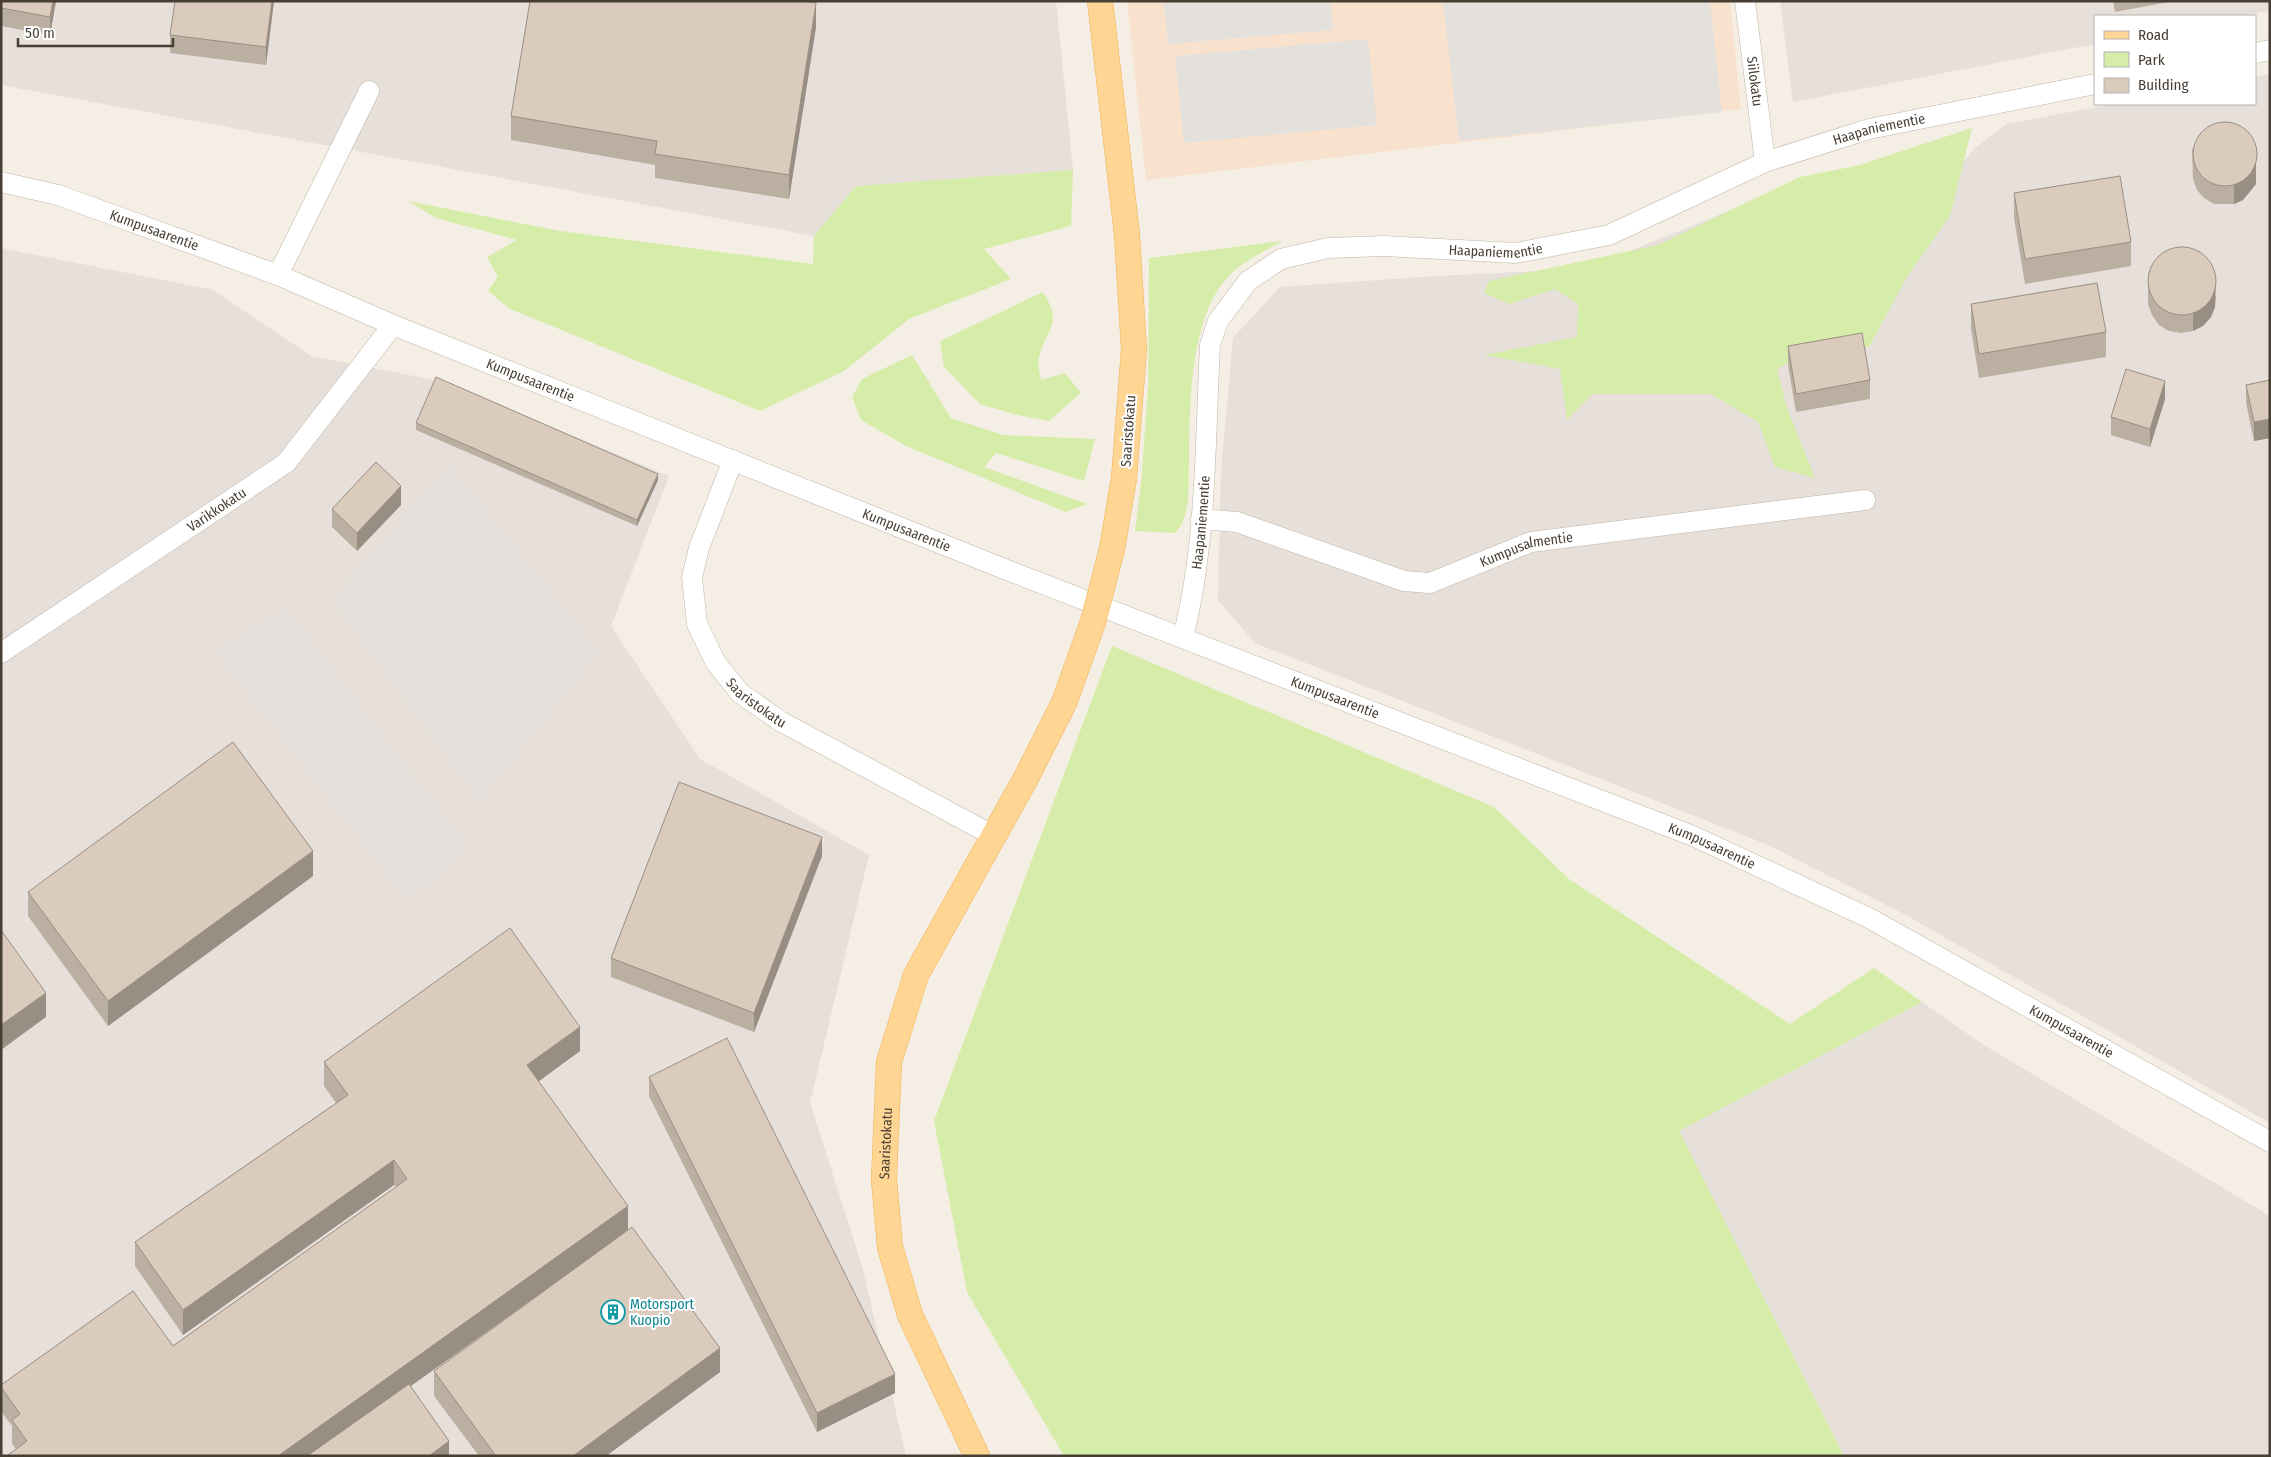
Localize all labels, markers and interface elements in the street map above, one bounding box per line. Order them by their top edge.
scale bar [18,15,172,47]
legend [2094,15,2256,105]
text: 50 m [25,24,55,42]
text: Road [2138,26,2169,44]
text: Park [2138,51,2165,69]
street label: Siilokatu [1743,56,1766,107]
text: Building [2138,76,2189,94]
street label: Haapaniementie [1831,110,1927,149]
street label: Kumpusaarentie [107,207,201,255]
street label: Haapaniementie [1448,240,1544,262]
street label: Kumpusaarentie [484,355,577,406]
street label: Saaristokatu [1118,395,1139,467]
street label: Haapaniementie [1188,475,1214,571]
street label: Varikkokatu [184,484,249,535]
street label: Kumpusaarentie [860,505,953,556]
street label: Kumpusalmentie [1477,529,1574,571]
street label: Kumpusaarentie [1288,673,1382,723]
street label: Saaristokatu [722,675,789,732]
street label: Kumpusaarentie [1666,819,1758,873]
street label: Kumpusaarentie [2026,1001,2116,1062]
street label: Saaristokatu [876,1107,896,1180]
place label: Motorsport Kuopio [630,1296,694,1329]
building icon: Motorsport Kuopio [600,1299,626,1325]

